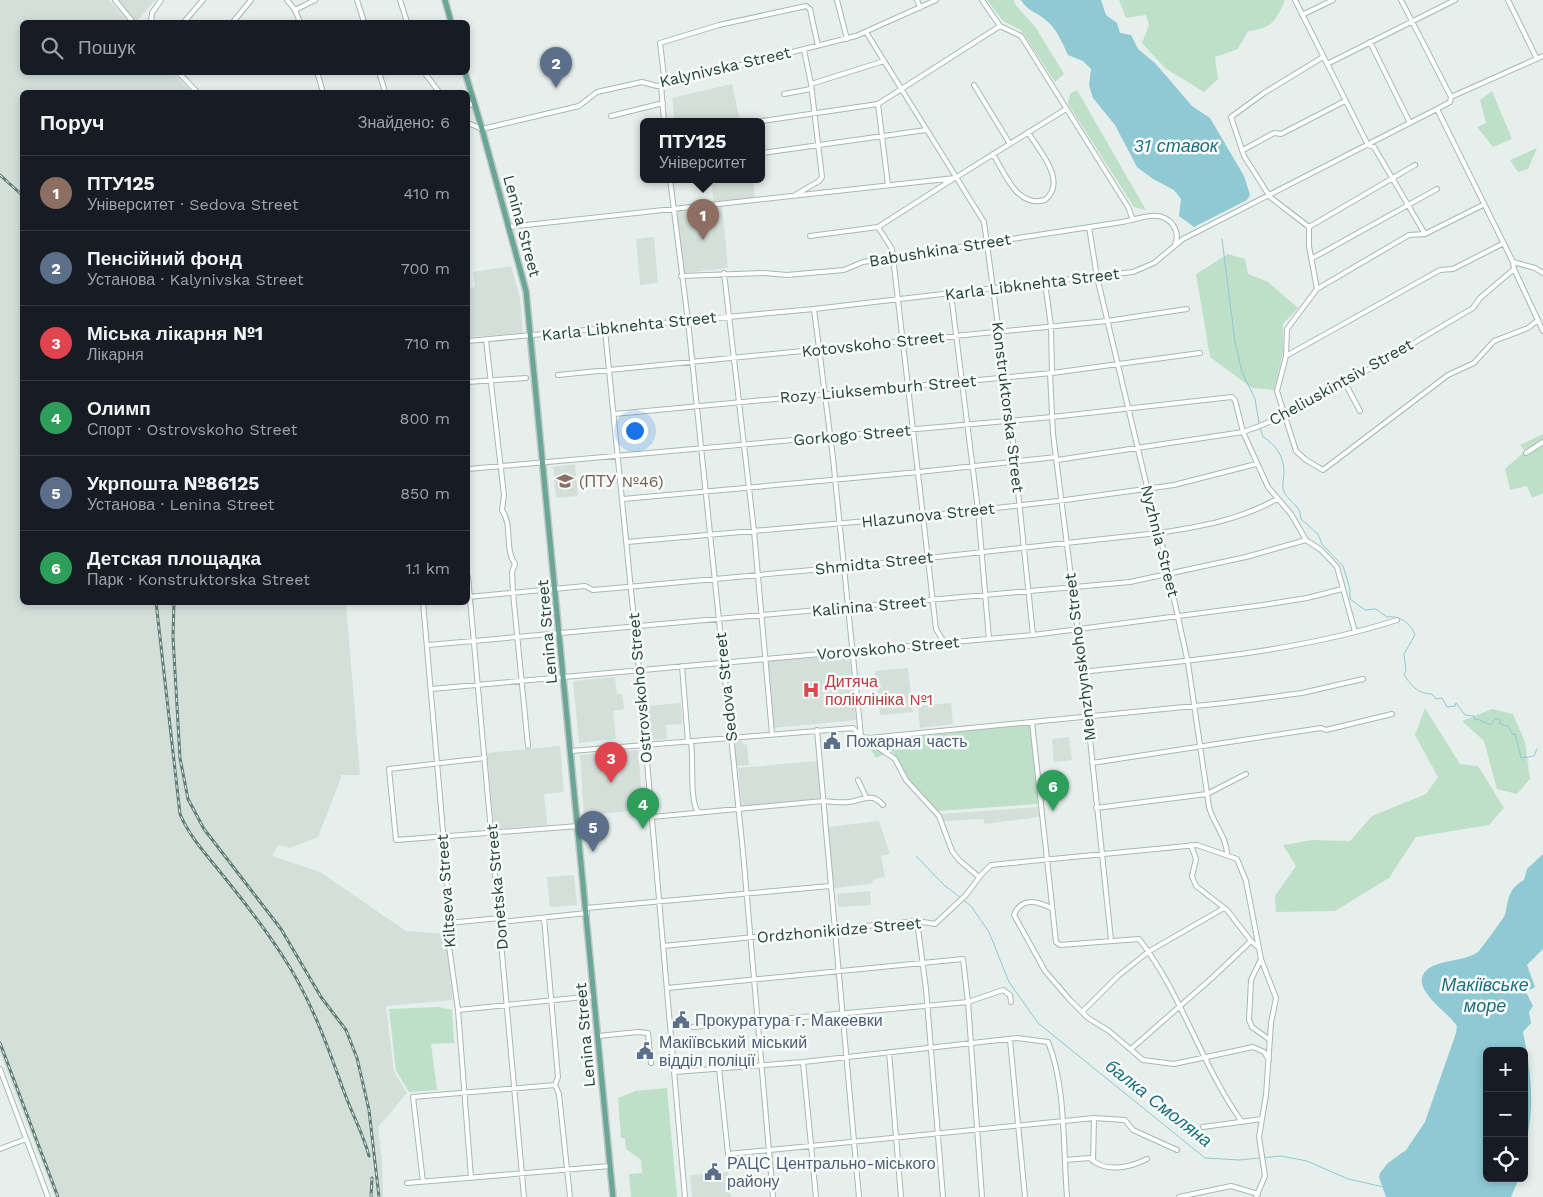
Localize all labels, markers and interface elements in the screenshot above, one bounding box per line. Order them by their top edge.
search box [20,20,470,75]
icon: search [38,34,66,62]
text: Пошук [78,36,135,59]
street label: Kalynivska Street [658,43,793,91]
pin: 2 [540,47,572,88]
text: Поруч [40,110,104,135]
text: Знайдено: 6 [358,113,450,132]
popup [640,118,765,183]
text: ПТУ125 [659,130,726,153]
water label: 31 ставок [1134,135,1220,156]
text: Університет [659,153,746,172]
text: ПТУ125 [87,172,155,195]
street label: Lenina Street [499,173,545,279]
text: 1 [53,184,59,203]
text: 410 m [404,184,450,203]
text: Університет · Sedova Street [87,195,299,214]
pin: 1 [687,199,719,240]
street label: Babushkina Street [868,229,1013,271]
text: Пенсійний фонд [87,247,242,270]
text: 2 [51,259,61,278]
text: 700 m [401,259,450,278]
street label: Karla Libknehta Street [944,264,1121,304]
text: Установа · Kalynivska Street [87,270,304,289]
street label: Karla Libknehta Street [541,307,718,345]
street label: Konstruktorska Street [988,320,1028,494]
text: Міська лікарня №1 [87,322,263,345]
street label: Kotovskoho Street [801,327,946,361]
text: 3 [51,334,61,353]
text: 710 m [404,334,450,353]
street label: Cheliuskintsiv Street [1266,334,1417,429]
text: Лікарня [87,345,144,364]
street label: Rozy Liuksemburh Street [779,371,977,407]
text: Олимп [87,397,151,420]
text: 4 [51,409,61,428]
text: 800 m [400,409,450,428]
your location [622,418,648,444]
text: Спорт · Ostrovskoho Street [87,420,298,439]
street label: Gorkogo Street [792,420,912,450]
school or university icon: (ПТУ №46) [555,471,575,491]
text: Укрпошта №86125 [87,472,259,495]
place label: (ПТУ №46) [579,472,664,491]
street label: Nyzhnia Street [1137,483,1183,599]
text: 5 [51,484,61,503]
text: 850 m [400,484,450,503]
text: Установа · Lenina Street [87,495,275,514]
street label: Hlazunova Street [860,499,996,531]
text: Детская площадка [87,547,261,570]
street label: Shmidta Street [814,547,934,579]
text: 6 [51,559,61,578]
text: 1.1 km [405,559,450,578]
text: Парк · Konstruktorska Street [87,570,310,589]
street label: Menzhynskoho Street [1060,572,1100,742]
street label: Lenina Street [533,579,561,685]
street label: Kalinina Street [811,592,927,620]
street label: Ostrovskoho Street [624,612,656,764]
street label: Sedova Street [711,631,741,742]
street label: Vorovskoho Street [816,632,960,664]
place label: Дитяча поліклініка №1 [825,672,933,709]
hospital icon: Дитяча поліклініка №1 [801,680,821,700]
public building icon: Пожарная часть [822,731,842,751]
place label: Пожарная часть [846,732,967,751]
pin: 3 [595,742,627,783]
pin: 6 [1037,770,1069,811]
pin: 4 [627,788,659,829]
pin: 5 [577,811,609,852]
street label: Donetska Street [482,823,512,951]
street label: Kiltseva Street [433,833,459,948]
street label: Ordzhonikidze Street [756,913,922,947]
water label: Макіївське море [1441,974,1529,1016]
street label: Lenina Street [571,982,599,1088]
public building icon: Прокуратура г. Макеевки [671,1010,691,1030]
place label: Прокуратура г. Макеевки [695,1011,883,1030]
place label: Макіївський міський відділ поліції [659,1033,807,1070]
public building icon: Макіївський міський відділ поліції [635,1041,655,1061]
map controls [1483,1047,1528,1182]
button: + [1483,1047,1528,1092]
water label: балка Смоляна [1102,1055,1216,1151]
button: − [1483,1092,1528,1137]
button: locate [1483,1137,1528,1182]
place label: РАЦС Центрально-міського району [727,1154,936,1191]
public building icon: РАЦС Центрально-міського району [703,1162,723,1182]

